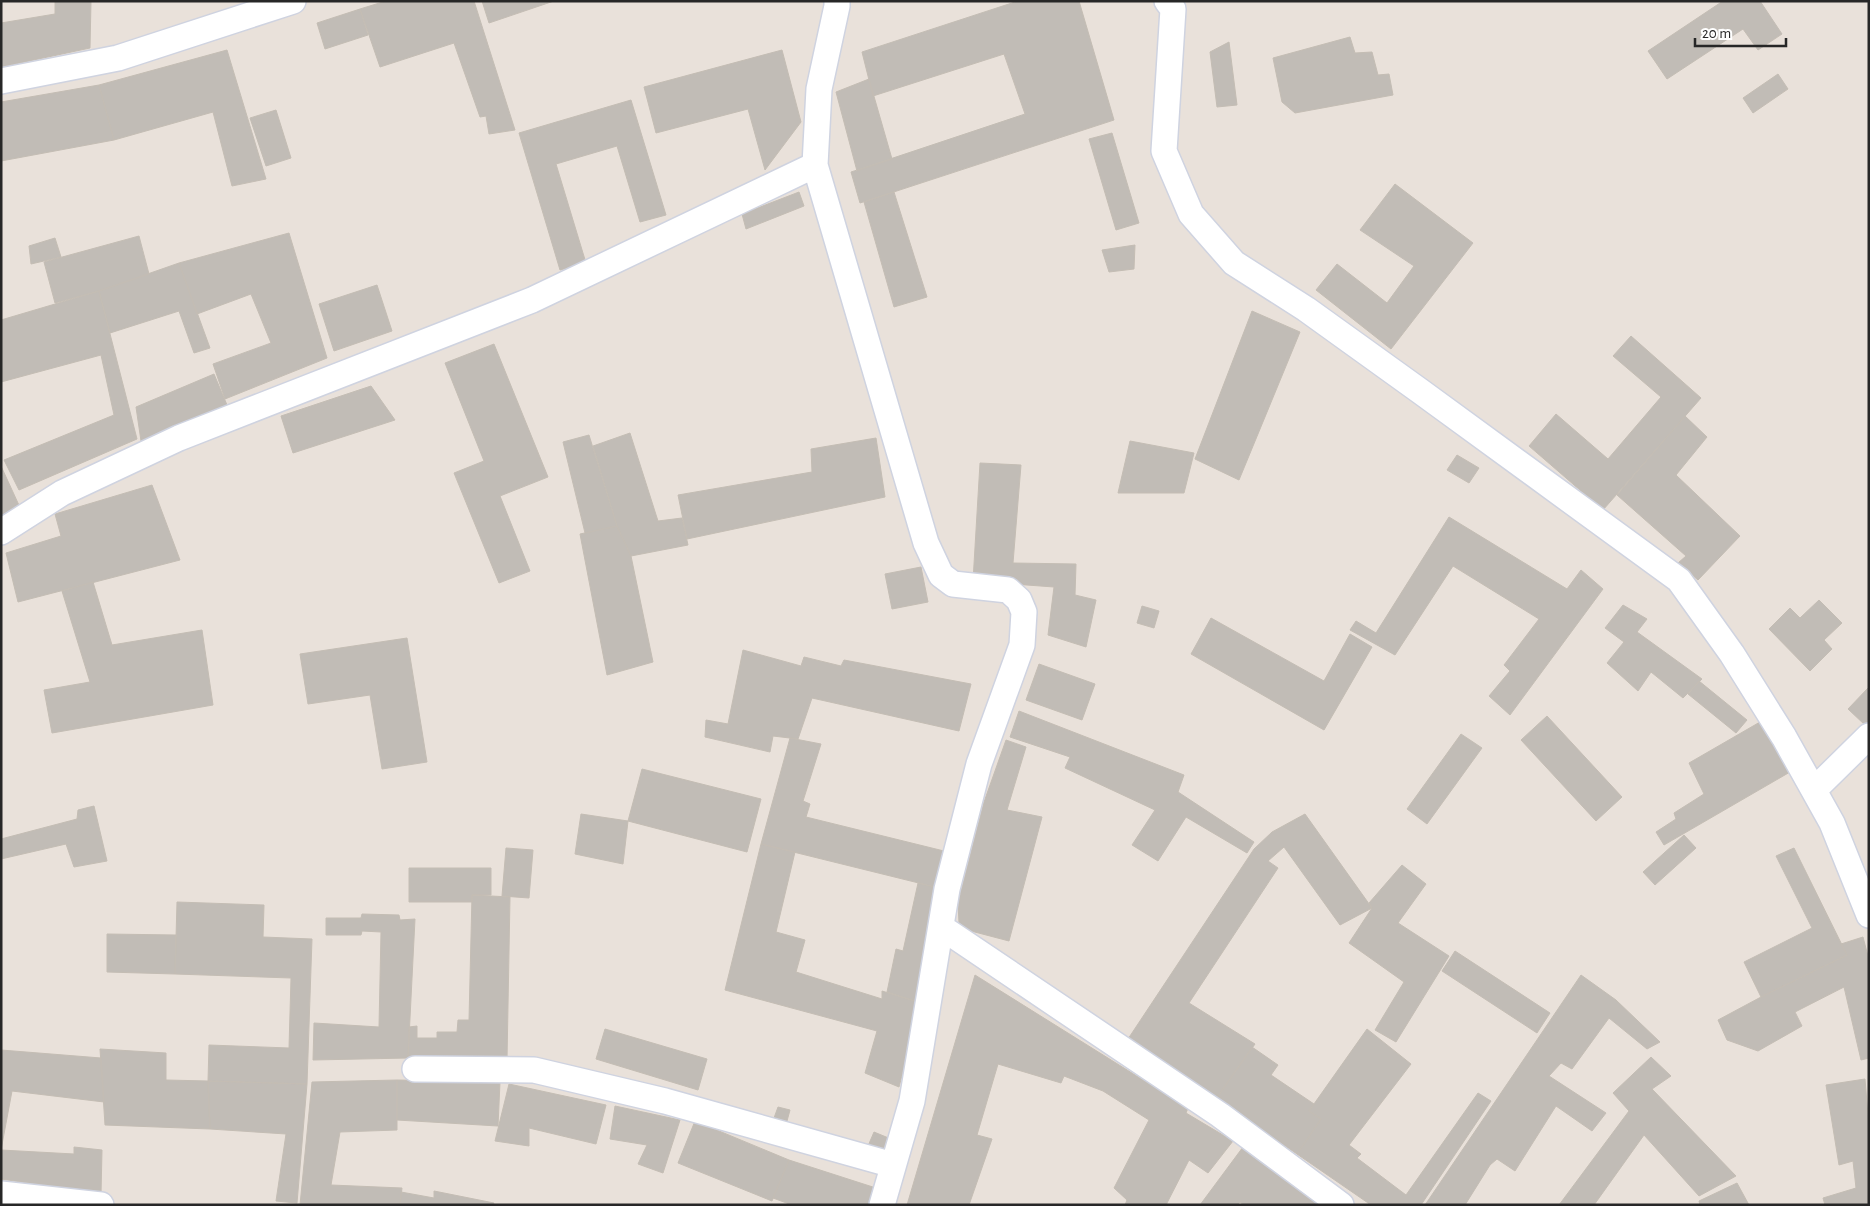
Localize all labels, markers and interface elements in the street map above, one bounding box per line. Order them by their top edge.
scale bar [1695,15,1786,47]
text: 20 m [1702,26,1731,41]

